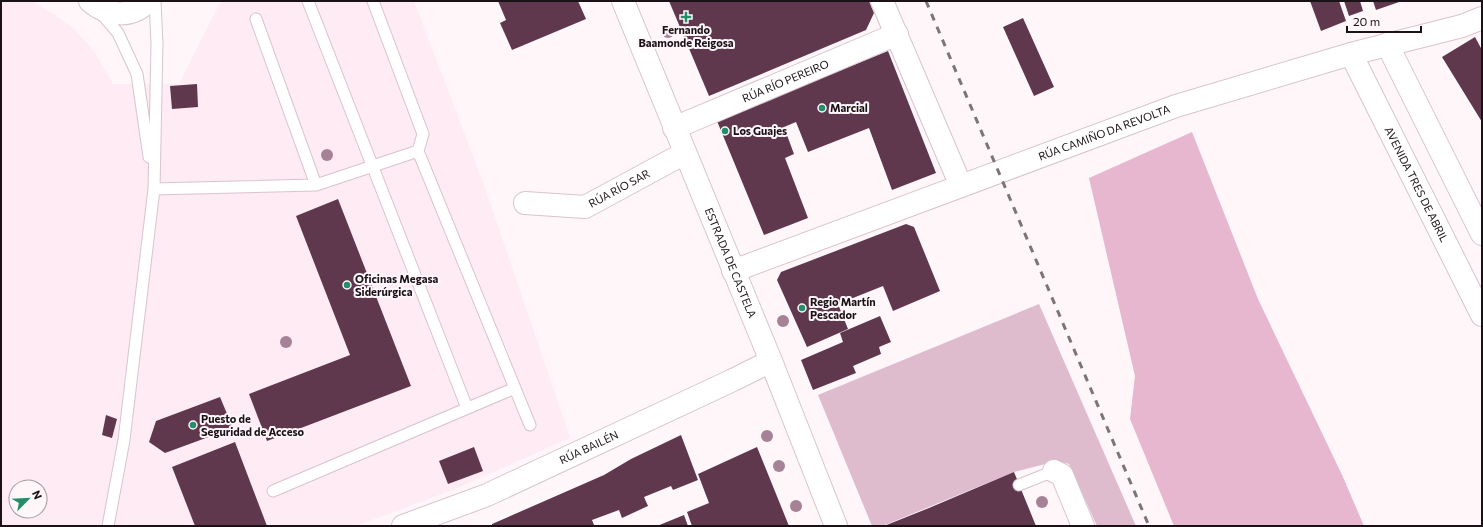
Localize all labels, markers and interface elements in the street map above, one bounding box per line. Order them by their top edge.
scale bar [1347,8,1421,34]
marker: Fernando Baamonde Reigosa [681,12,691,22]
text: 20 m [1353,14,1380,28]
place label: Fernando Baamonde Reigosa [638,23,734,49]
street label: RÚA RÍO PEREIRO [740,57,831,105]
place label: Marcial [830,101,868,114]
street label: RÚA CAMIÑO DA REVOLTA [1036,102,1172,163]
marker: Marcial [817,103,827,113]
place label: Los Guajes [733,124,787,137]
street label: AVENIDA TRES DE ABRIL [1383,124,1451,244]
marker: Los Guajes [720,126,730,136]
street label: RÚA RÍO SAR [586,166,652,210]
street label: ESTRADA DE CASTELA [703,205,760,320]
place label: Oficinas Megasa Siderúrgica [355,272,439,298]
marker: Oficinas Megasa Siderúrgica [342,280,352,290]
place label: Regio Martín Pescador [810,295,876,321]
marker: Regio Martín Pescador [797,303,807,313]
place label: Puesto de Seguridad de Acceso [201,412,305,438]
marker: Puesto de Seguridad de Acceso [188,420,198,430]
street label: RÚA BAILÉN [557,428,620,466]
north arrow [8,479,48,519]
text: N [30,488,45,501]

